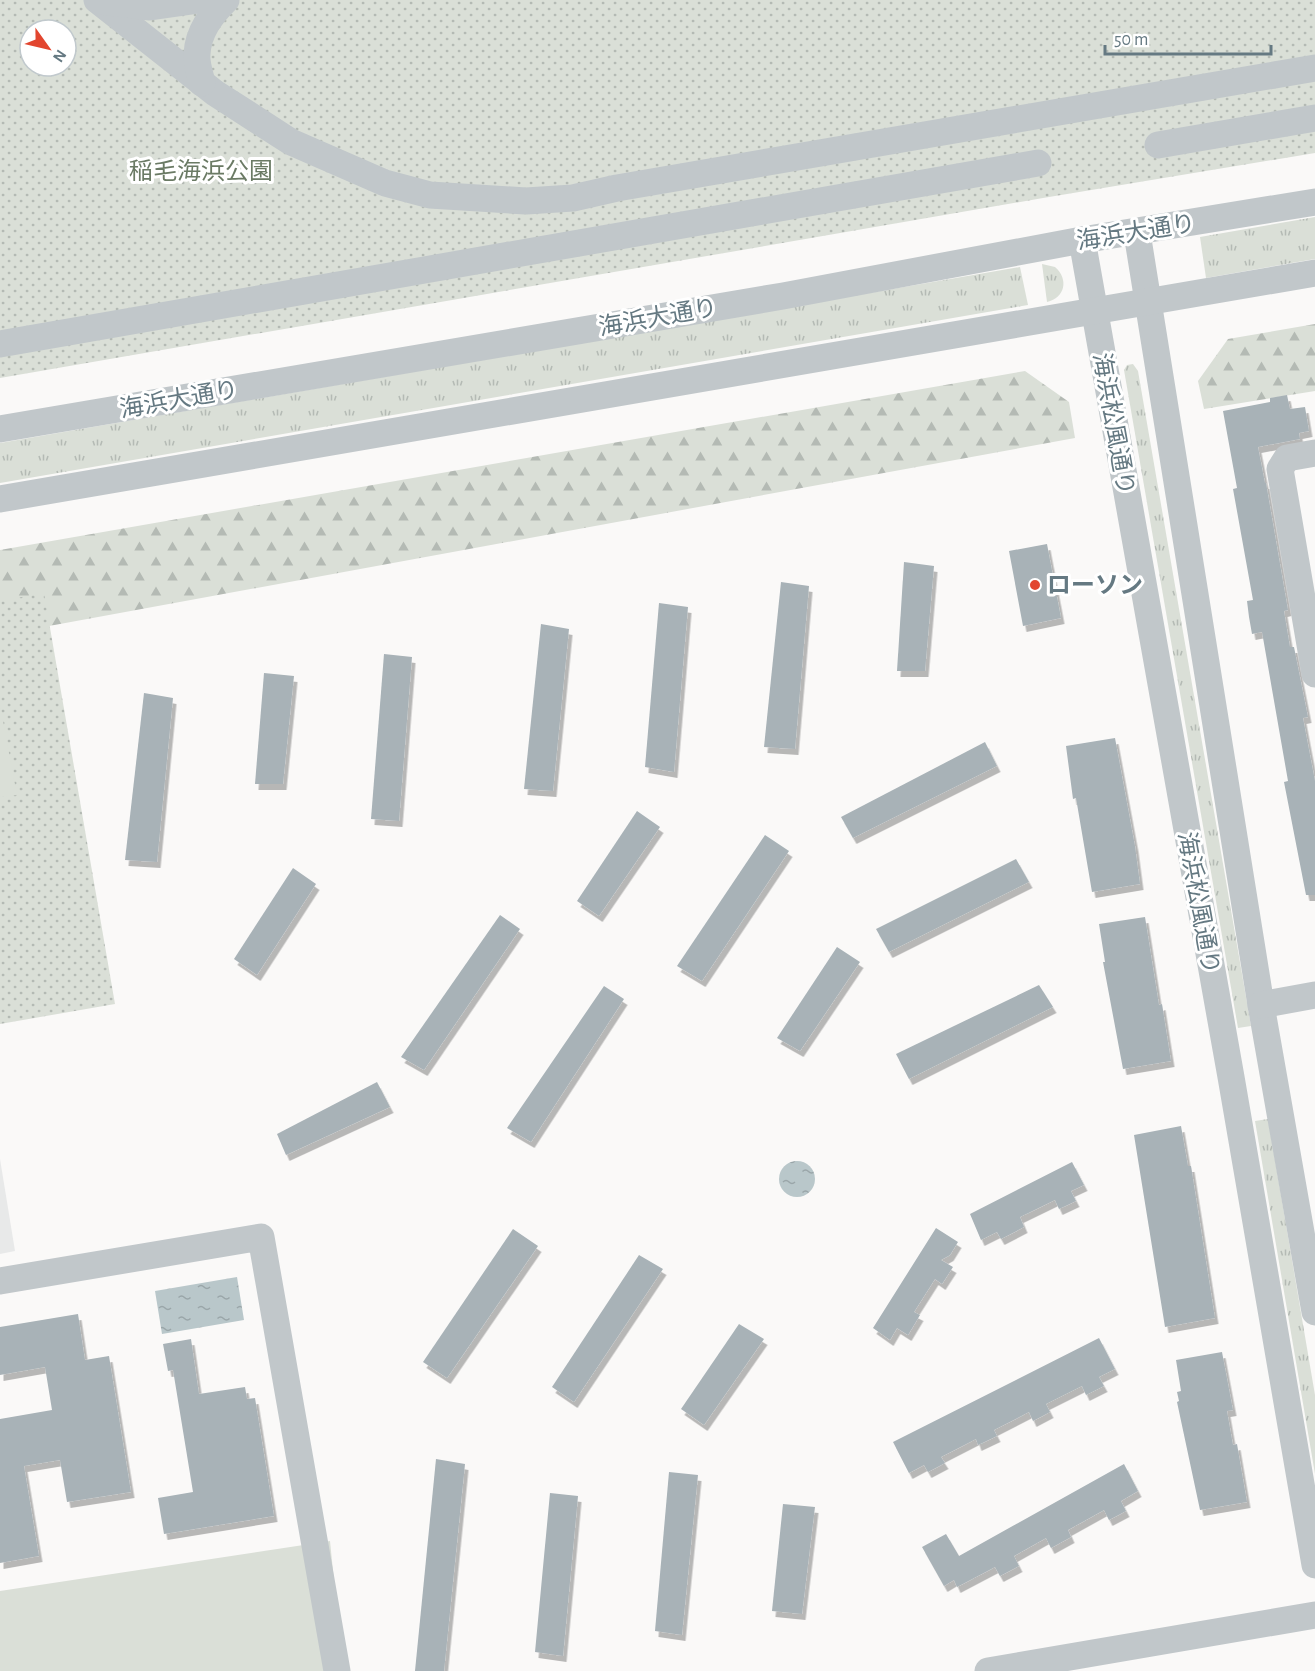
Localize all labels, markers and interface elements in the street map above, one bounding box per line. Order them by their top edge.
north arrow [18,18,78,78]
scale bar [1105,18,1272,56]
text: 50 m [1114,31,1148,49]
text: N [50,47,69,65]
park label: 稲毛海浜公園 [129,158,273,184]
street label: 海浜大通り [1075,210,1197,254]
street label: 海浜大通り [597,294,719,340]
street label: 海浜松風通り [1089,351,1139,497]
street label: 海浜大通り [118,376,240,422]
place label: ローソン [1047,574,1143,598]
marker: ローソン [1028,578,1042,592]
street label: 海浜松風通り [1174,830,1224,976]

